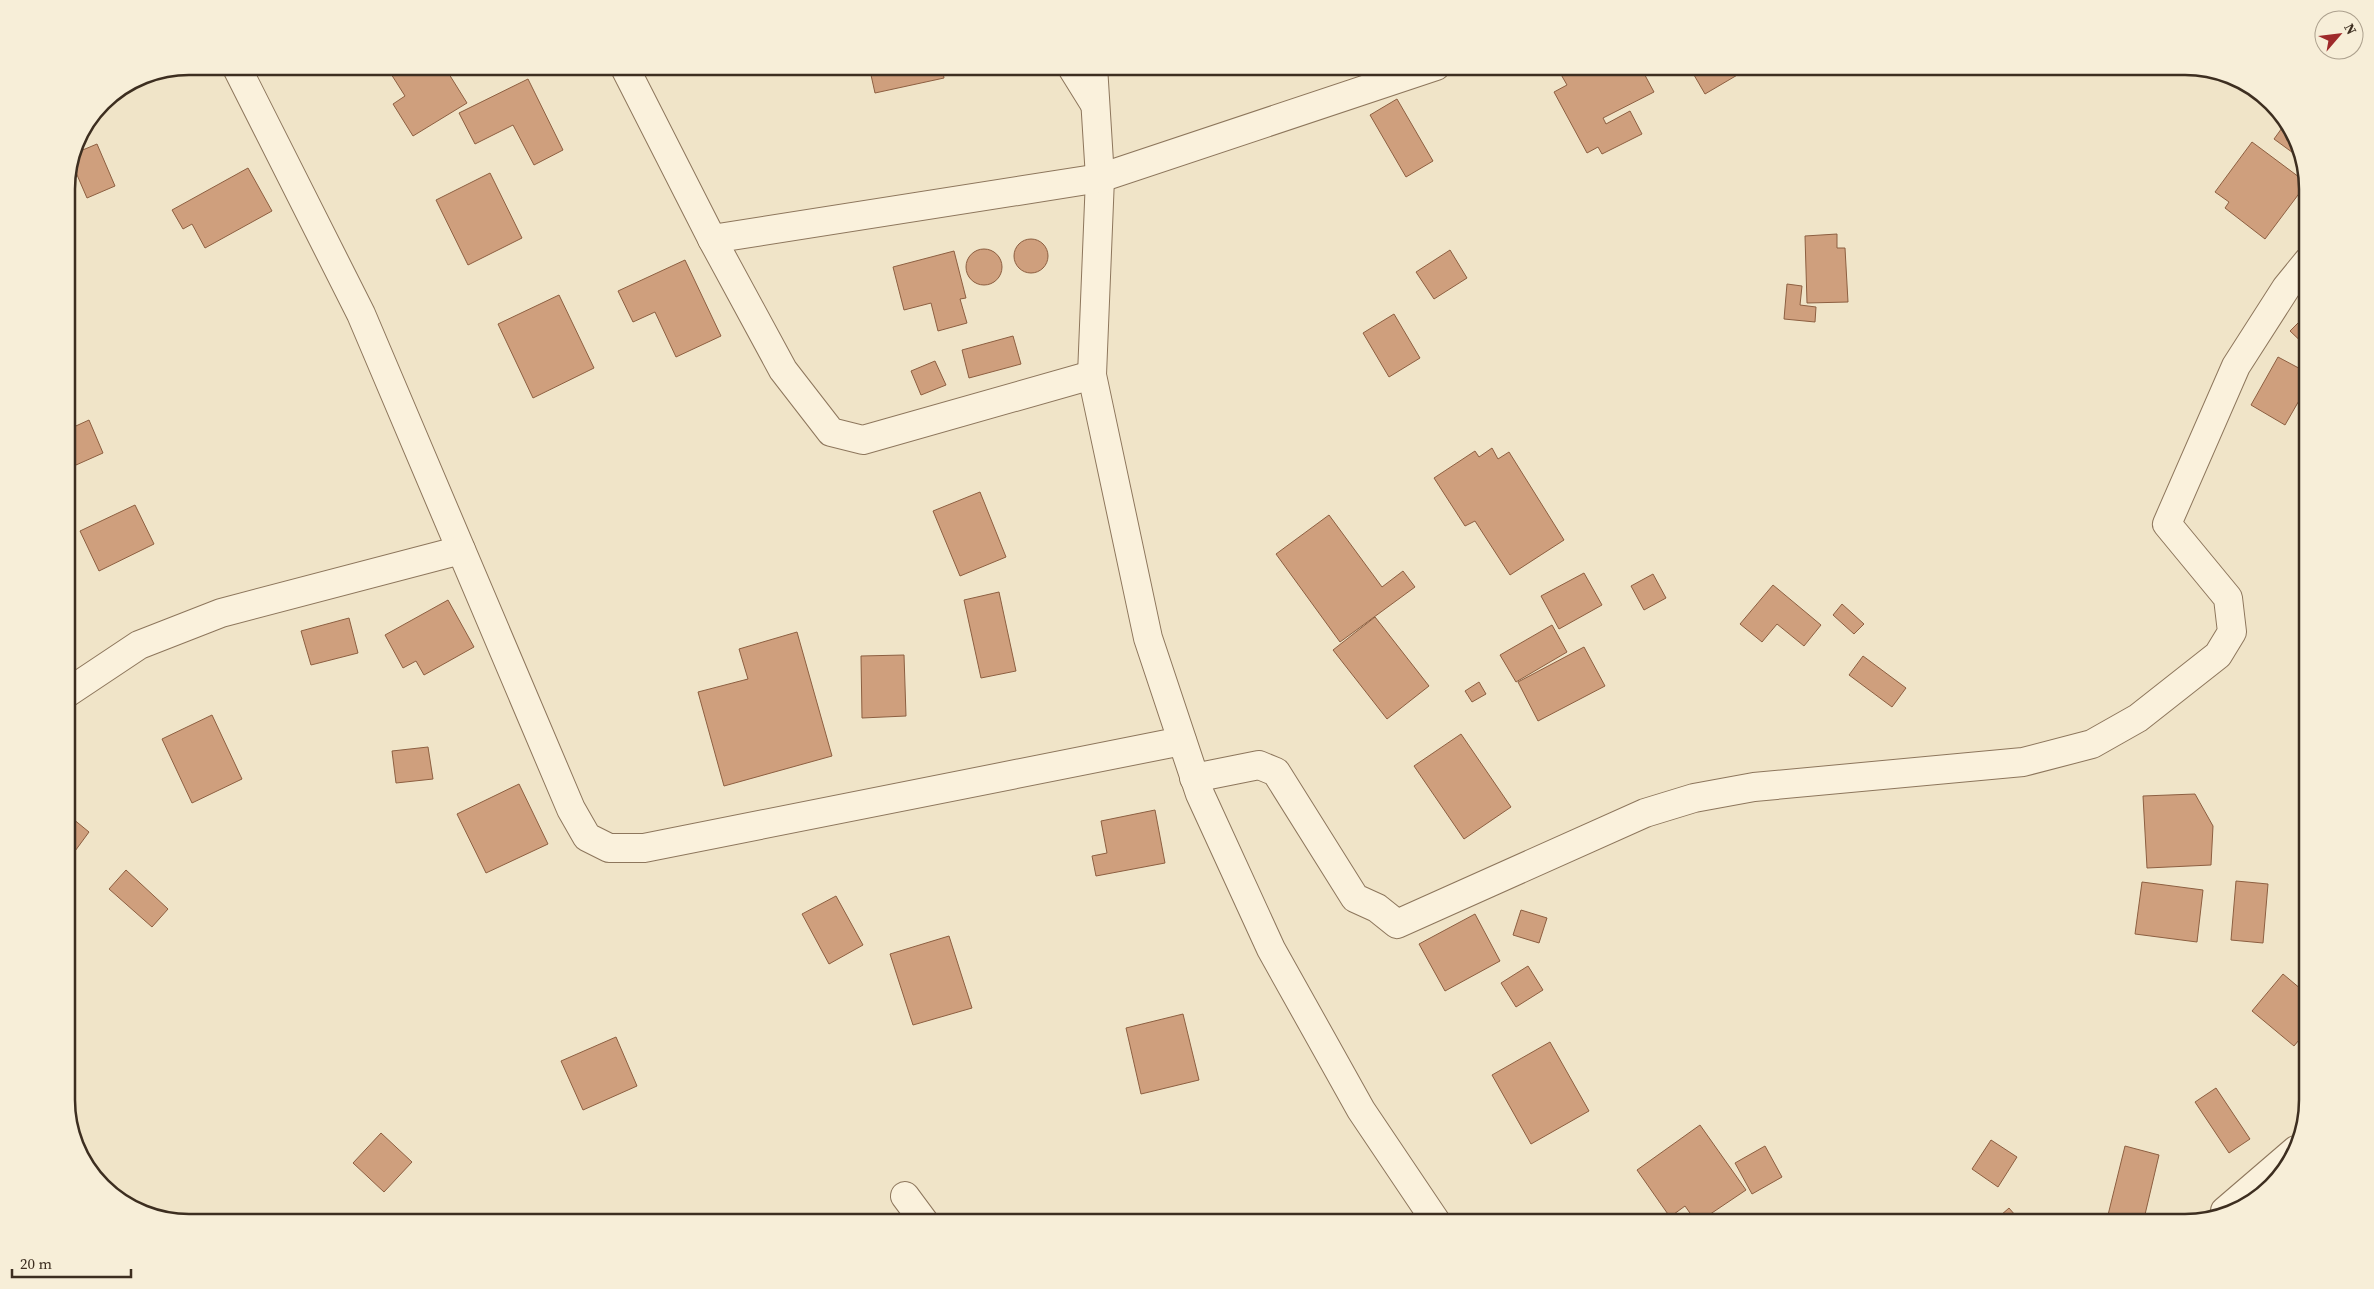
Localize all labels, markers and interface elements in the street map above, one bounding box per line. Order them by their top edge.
north arrow [2314,10,2364,60]
text: N [2339,20,2362,38]
scale bar [12,1246,131,1278]
text: 20 m [20,1253,52,1274]

